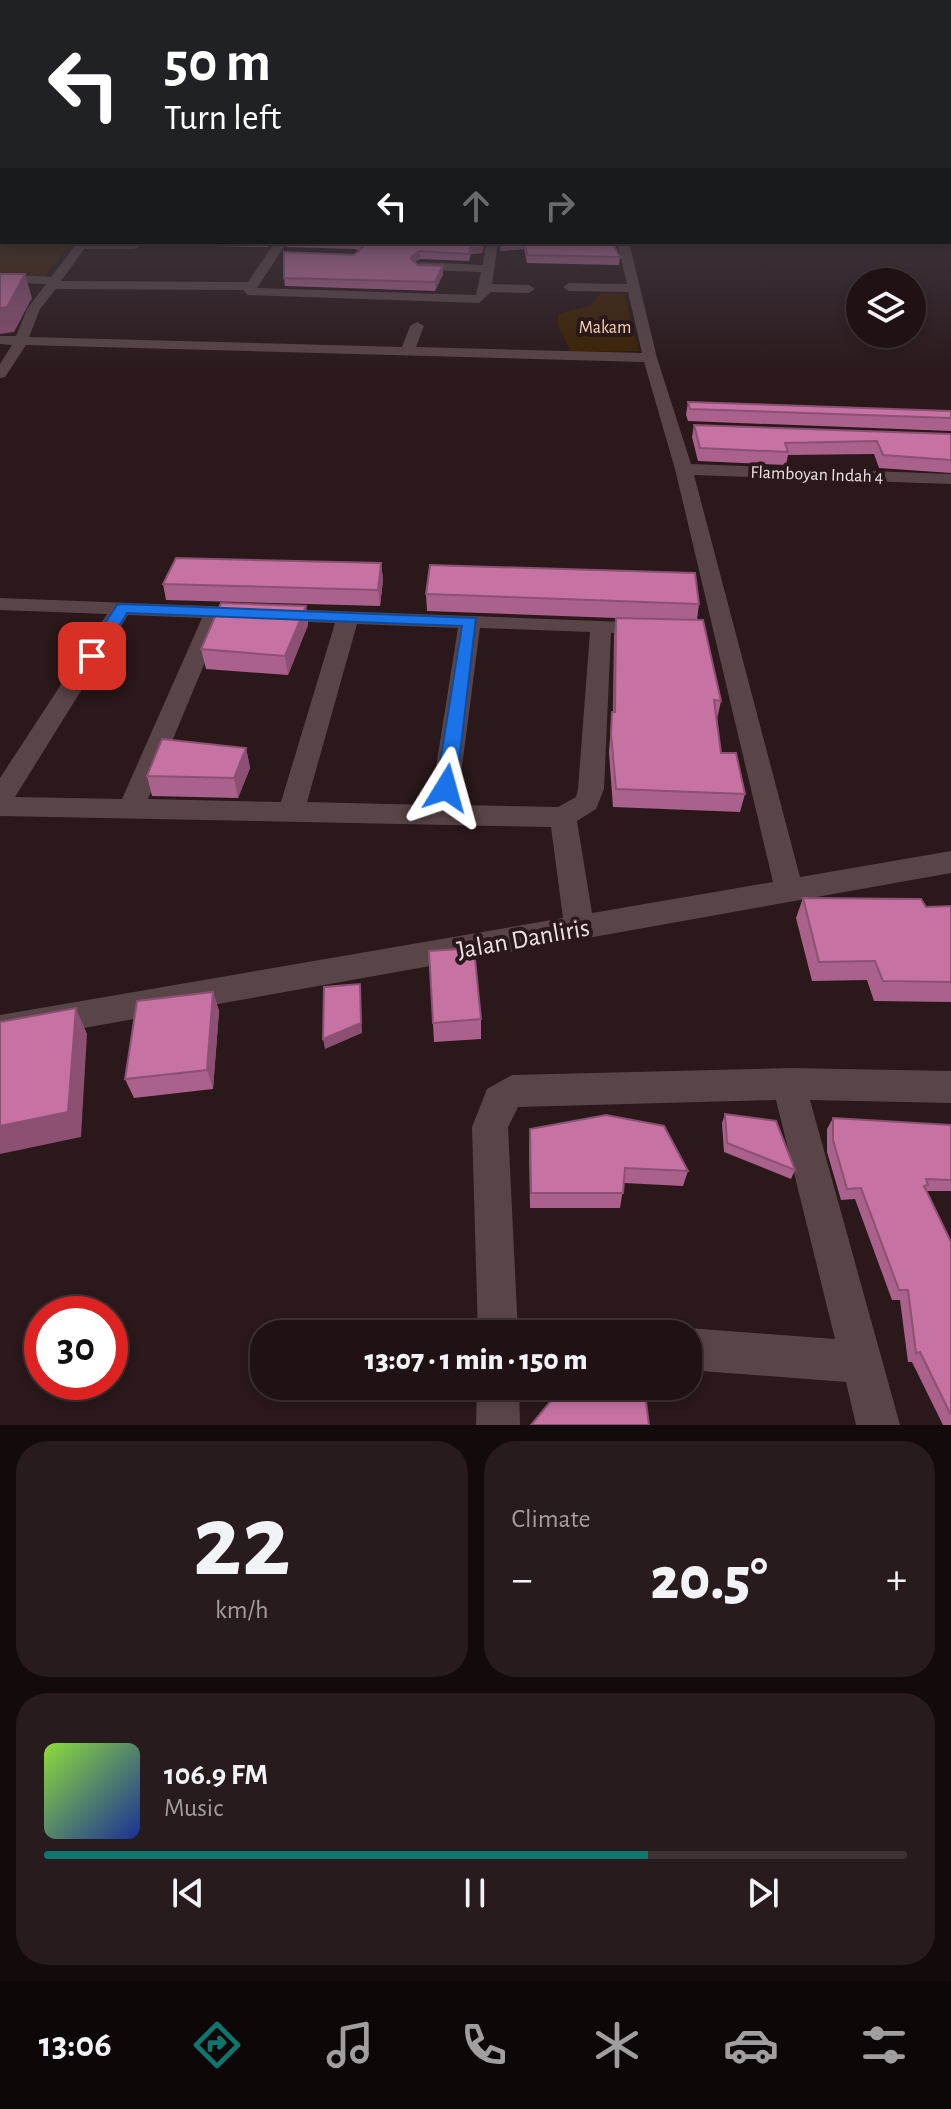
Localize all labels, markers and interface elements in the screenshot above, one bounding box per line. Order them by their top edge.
icon: left [32,32,136,136]
text: 50 m [164,35,271,91]
text: Turn left [164,100,281,136]
icon: left [370,184,414,228]
icon: ahead [454,184,498,228]
icon: right [538,184,582,228]
map controls [846,268,926,348]
button: layers [846,268,926,348]
park label: Makam [579,319,631,337]
street label: Flamboyan Indah 4 [750,464,884,486]
pin [58,622,126,690]
icon: arrive [70,634,114,678]
position arrow [404,746,488,830]
street label: Jalan Danliris [455,915,592,963]
speed limit sign: 30 [24,1296,128,1400]
text: 13:07 · 1 min · 150 m [364,1345,588,1375]
text: 22 [193,1491,291,1595]
text: Climate [512,1506,590,1532]
text: 20.5° [651,1550,768,1610]
text: − [512,1558,533,1602]
text: + [886,1558,907,1602]
text: km/h [215,1597,269,1623]
text: 106.9 FM [164,1760,268,1790]
text: Music [164,1795,223,1821]
icon: previous [166,1871,210,1915]
icon: pause [453,1871,497,1915]
icon: next [741,1871,785,1915]
icon: directions [189,2017,245,2073]
icon: music [322,2017,378,2073]
icon: phone [456,2017,512,2073]
icon: climate [589,2017,645,2073]
icon: car [723,2017,779,2073]
icon: filters [856,2017,912,2073]
text: 13:06 [39,2027,112,2063]

